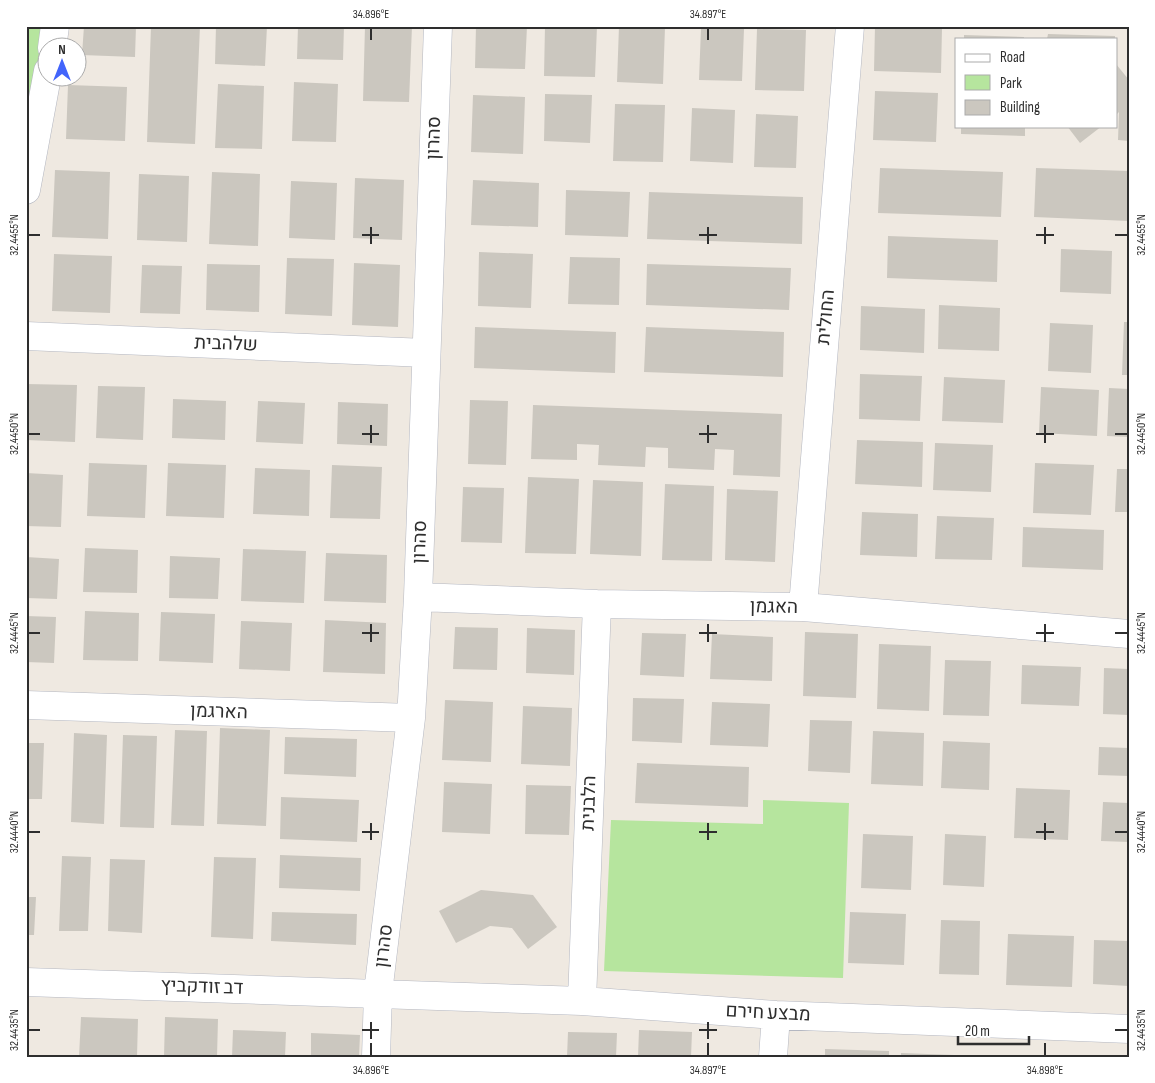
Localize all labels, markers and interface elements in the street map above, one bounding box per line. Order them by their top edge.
text: 34.896°E [353,7,389,22]
text: 34.897°E [690,7,726,22]
north arrow [38,38,88,88]
legend [955,38,1118,128]
text: N [58,41,66,58]
text: Road [1000,48,1025,67]
text: Park [1000,74,1022,93]
text: Building [1000,98,1040,117]
street label: סהרון [422,116,446,160]
text: 32.4455°N [7,214,22,256]
text: 32.4455°N [1134,214,1149,256]
street label: החולית [812,288,840,346]
street label: שלהבית [194,331,258,357]
text: 32.4450°N [7,413,22,455]
text: 32.4450°N [1134,413,1149,455]
street label: סהרון [408,520,432,564]
street label: האגמן [750,595,798,619]
text: 32.4445°N [7,612,22,654]
text: 32.4445°N [1134,612,1149,654]
street label: הארגמן [190,700,248,724]
street label: הלבנית [577,775,601,831]
text: 32.4440°N [7,811,22,853]
text: 32.4440°N [1134,811,1149,853]
street label: סהרון [370,923,398,969]
street label: דב זודקביץ [160,974,244,1000]
street label: מבצע חירם [725,999,811,1027]
text: 32.4435°N [7,1009,22,1051]
text: 32.4435°N [1134,1009,1149,1051]
scale bar [958,1013,1029,1045]
text: 20 m [965,1022,990,1041]
text: 34.896°E [353,1063,389,1078]
text: 34.897°E [690,1063,726,1078]
text: 34.898°E [1027,1063,1063,1078]

